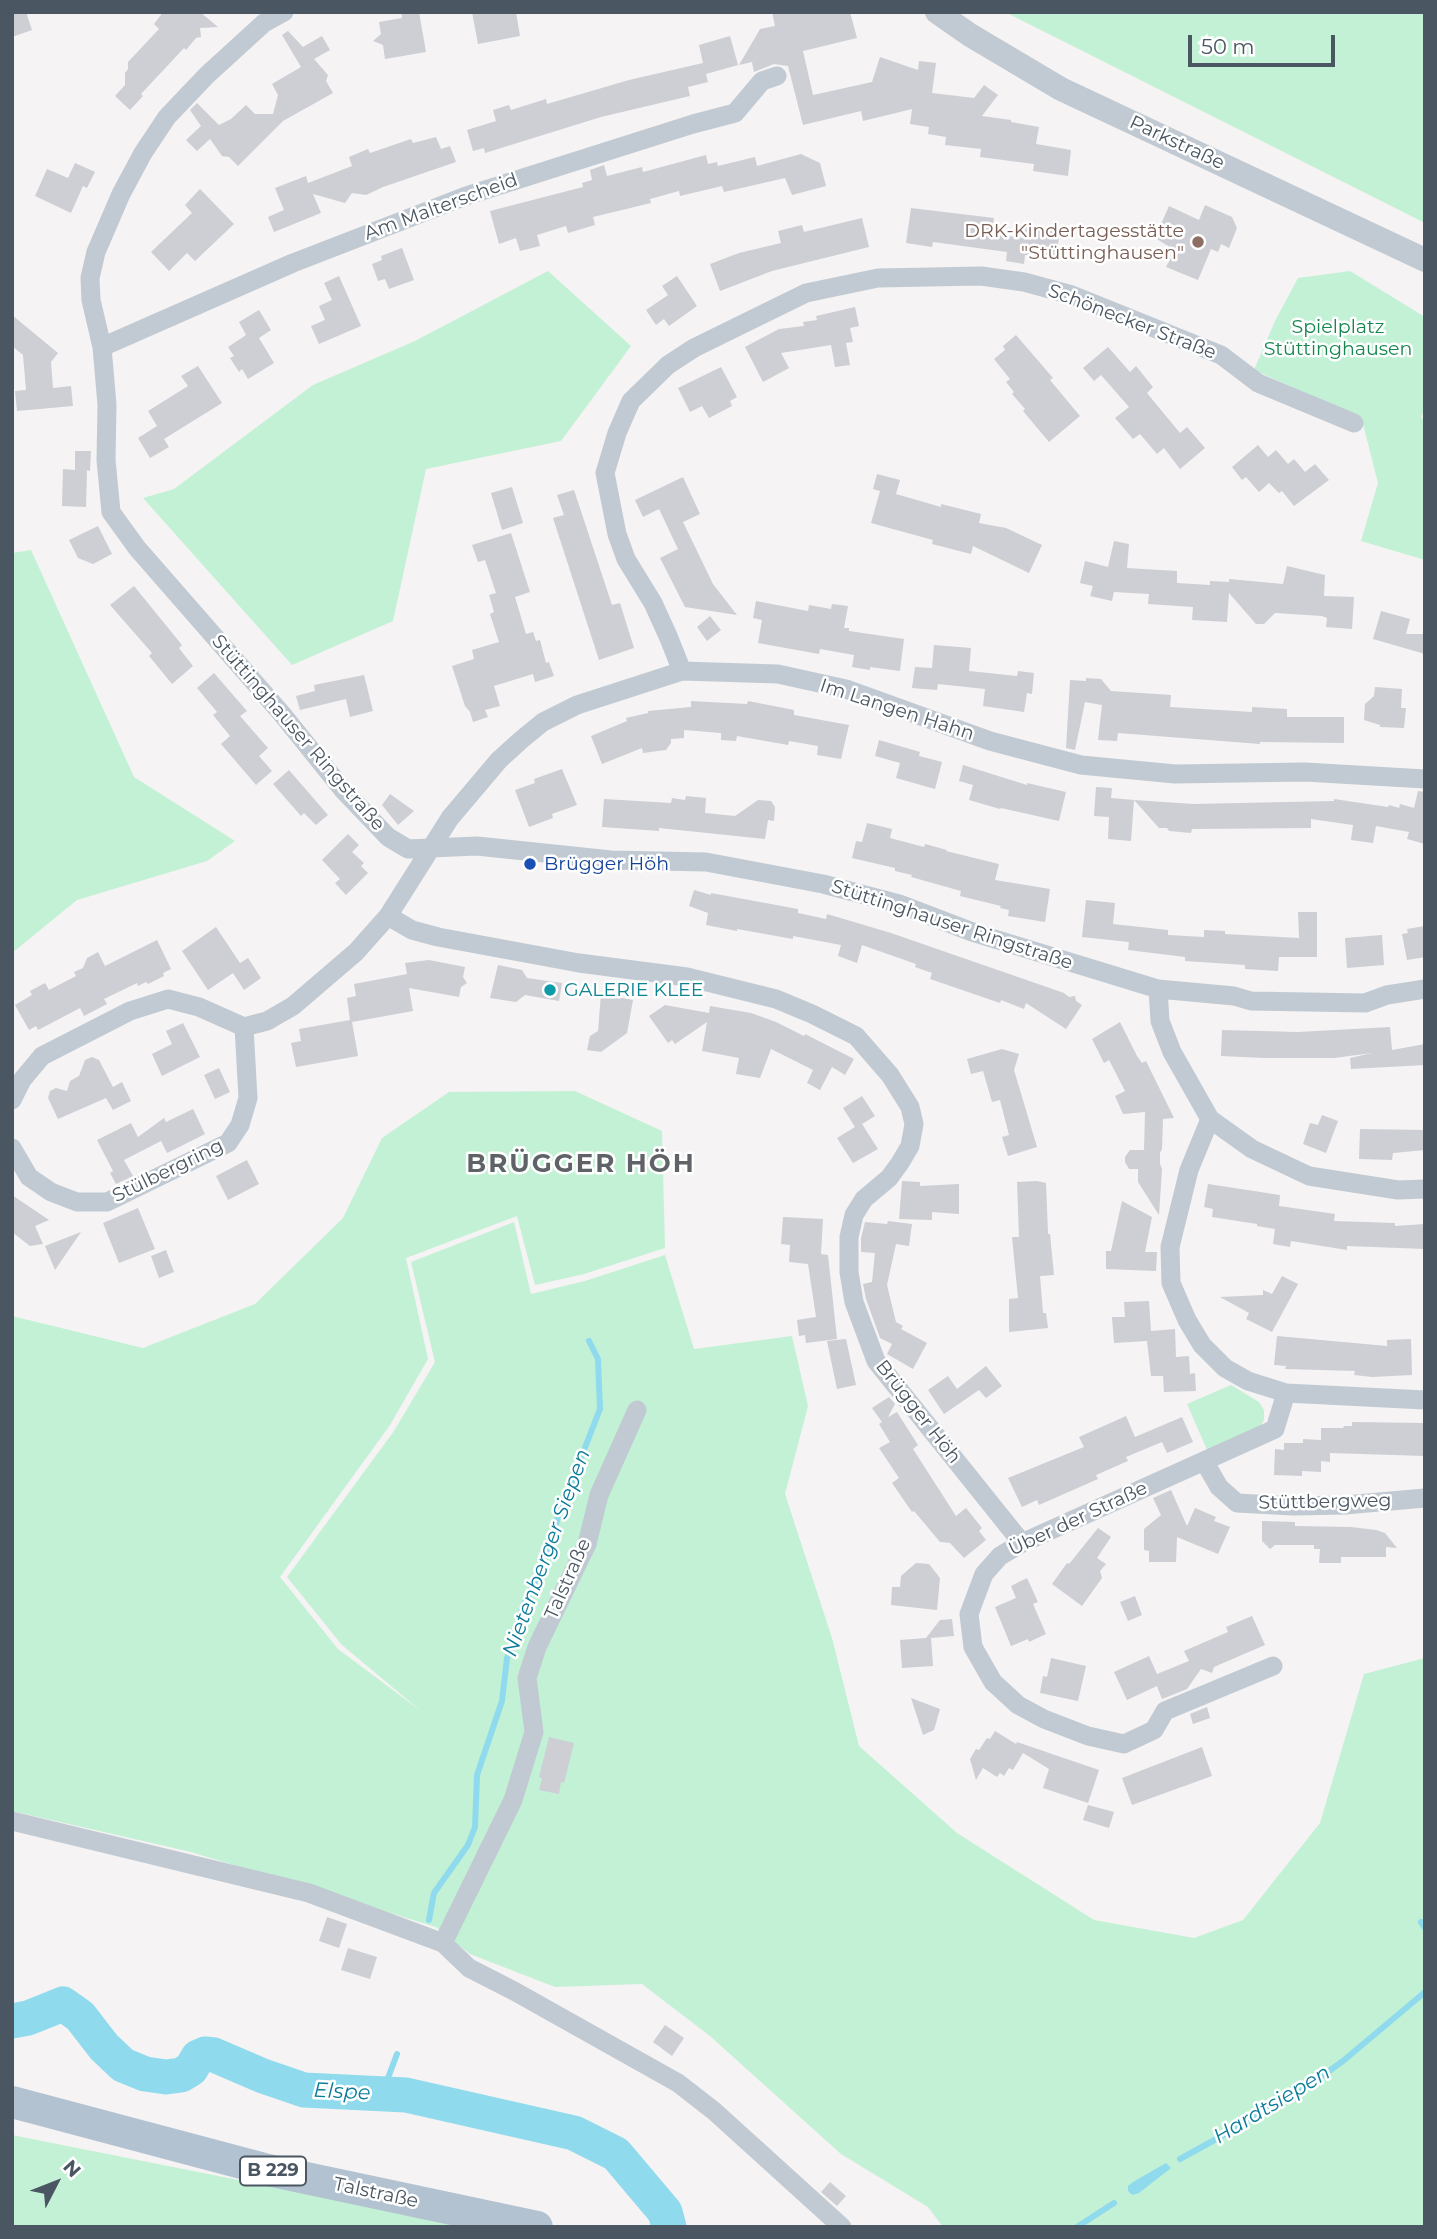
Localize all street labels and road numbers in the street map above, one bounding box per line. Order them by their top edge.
street label: Parkstraße [1126,111,1228,175]
street label: Am Malterscheid [361,169,521,245]
street label: Schönecker Straße [1045,279,1219,365]
street label: Stüttinghauser Ringstraße [207,630,389,836]
street label: Im Langen Hahn [817,674,977,746]
street label: Stüttinghauser Ringstraße [828,875,1076,975]
street label: Stülbergring [109,1134,227,1208]
street label: Brügger Höh [871,1356,965,1468]
street label: Über der Straße [1005,1477,1151,1561]
street label: Stüttbergweg [1258,1489,1392,1515]
street label: Talstraße [540,1535,596,1623]
road number: B 229 [240,2157,306,2186]
street label: Talstraße [332,2173,420,2213]

